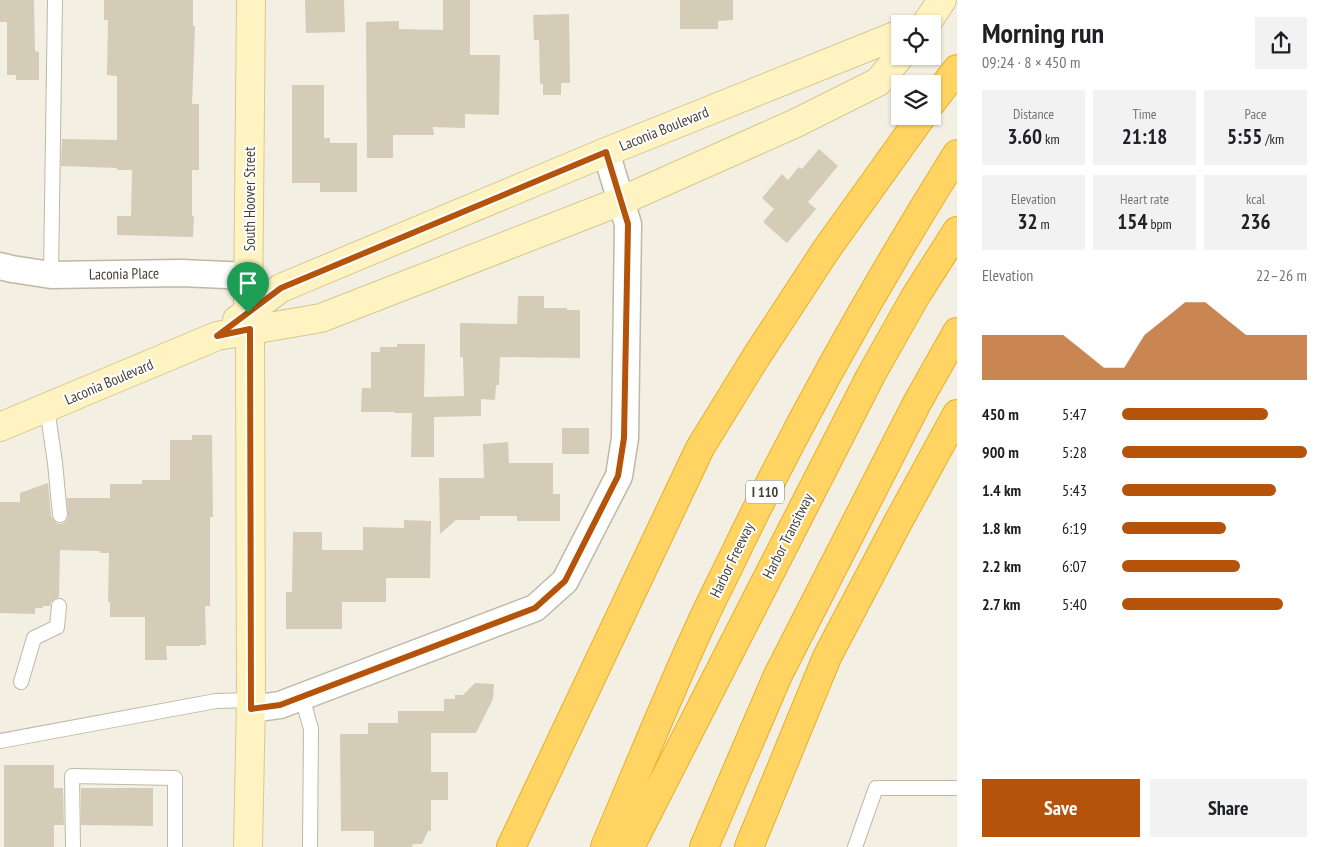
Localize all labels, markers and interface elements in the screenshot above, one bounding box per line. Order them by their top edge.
text: Morning run [982,14,1104,51]
map controls [891,15,941,125]
button: locate [891,15,941,65]
button: share [1255,17,1307,69]
text: 09:24 · 8 × 450 m [982,52,1080,72]
button: layers [891,75,941,125]
street label: Laconia Boulevard [616,102,711,155]
text: Distance [1013,105,1054,123]
text: Time [1132,105,1157,123]
text: Pace [1244,105,1267,123]
text: 3.60 [1007,123,1042,150]
text: 21:18 [1122,123,1167,150]
text: 5:55 [1227,123,1262,150]
text: km [1042,130,1060,148]
text: /km [1262,130,1284,148]
street label: South Hoover Street [240,147,259,251]
text: Elevation [1011,190,1056,208]
text: Heart rate [1120,190,1169,208]
text: kcal [1246,190,1265,208]
text: 32 [1017,208,1037,235]
text: 154 [1117,208,1147,235]
text: 236 [1240,208,1271,235]
text: m [1037,215,1050,233]
text: bpm [1147,215,1172,233]
pin [227,262,269,313]
street label: Laconia Place [89,263,159,284]
text: Elevation [982,265,1033,285]
text: 22–26 m [1256,265,1307,285]
icon: arrive [234,269,262,297]
street label: Laconia Boulevard [62,354,156,409]
text: 450 m [982,404,1019,424]
text: 5:47 [1062,404,1087,424]
text: 900 m [982,442,1019,462]
text: 5:28 [1062,442,1087,462]
text: 1.4 km [982,480,1021,500]
text: 5:43 [1062,480,1087,500]
road number: I 110 [746,481,784,504]
street label: Harbor Transitway [758,490,817,582]
text: 1.8 km [982,518,1021,538]
text: 6:19 [1062,518,1087,538]
street label: Harbor Freeway [705,519,758,601]
text: 2.2 km [982,556,1021,576]
text: 6:07 [1062,556,1087,576]
text: 2.7 km [982,594,1020,614]
text: 5:40 [1062,594,1087,614]
button: Save [982,779,1140,837]
button: Share [1150,779,1307,837]

